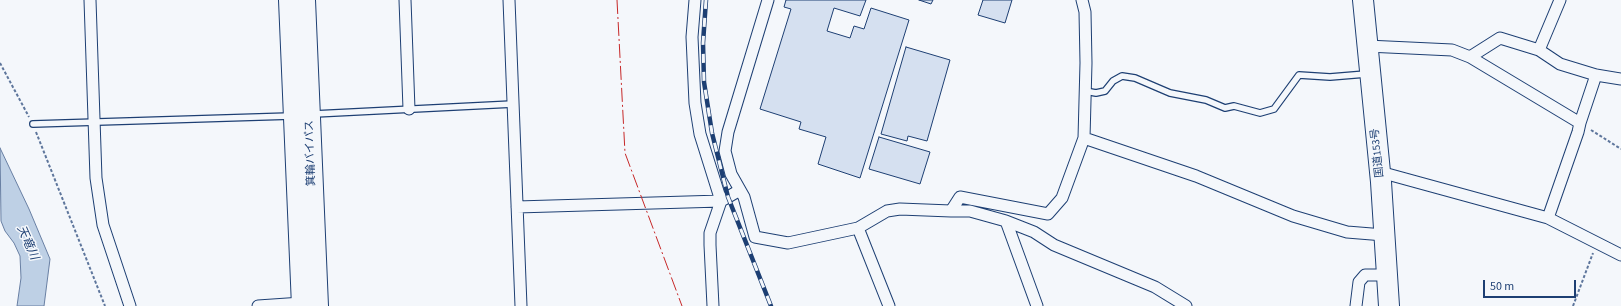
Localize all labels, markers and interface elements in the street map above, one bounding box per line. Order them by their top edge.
street label: 箕輪バイパス [303,120,319,186]
street label: 国道153号 [1369,128,1387,178]
water label: 天竜川 [13,224,41,262]
scale bar [1485,272,1578,298]
text: 50 m [1490,278,1514,295]

